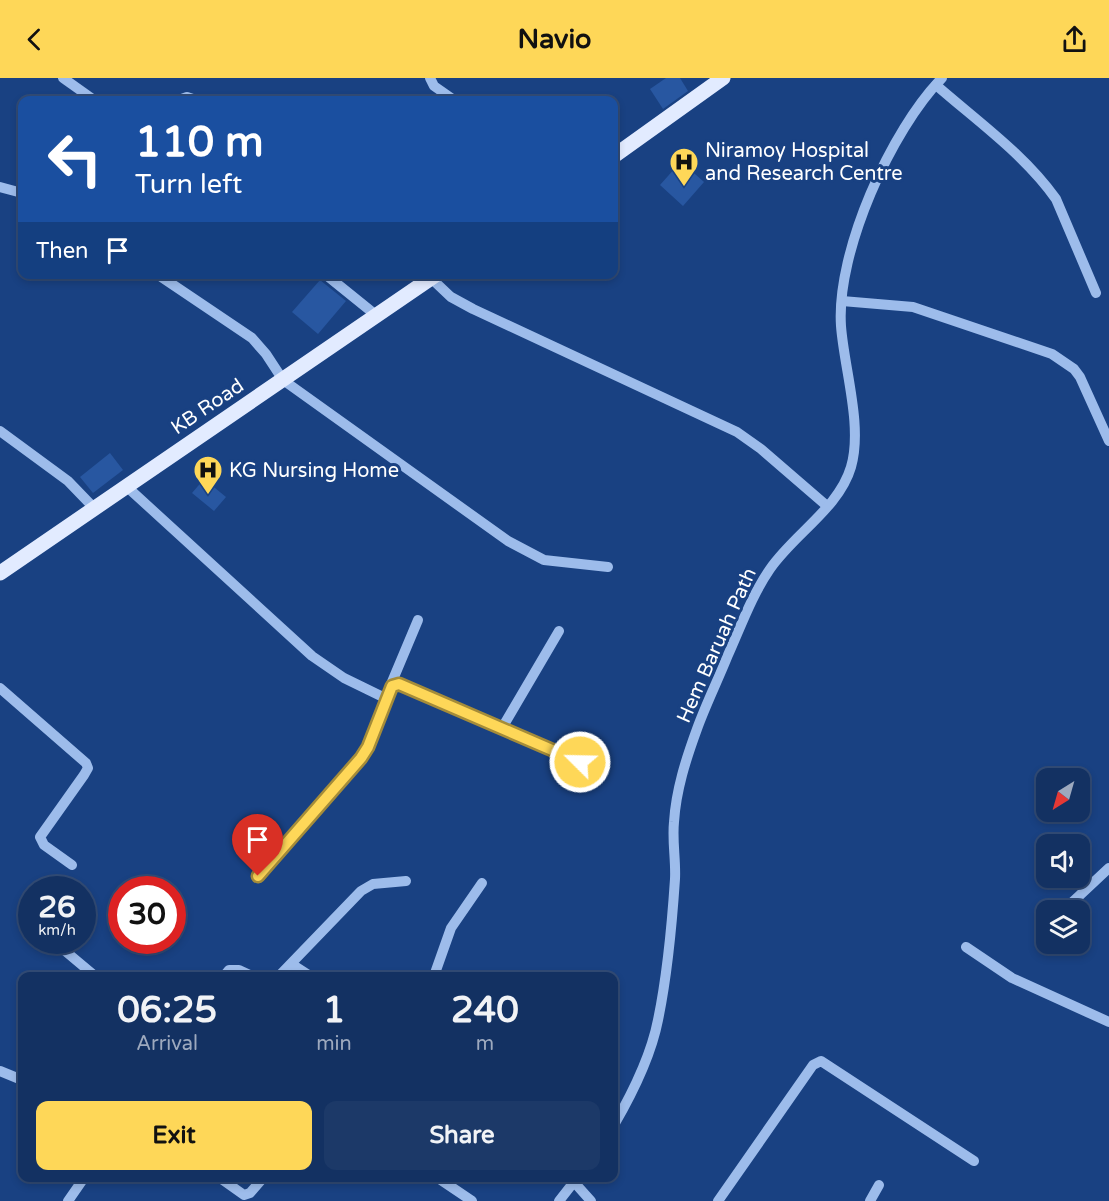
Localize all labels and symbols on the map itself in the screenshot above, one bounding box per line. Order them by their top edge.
place label: Niramoy Hospital and Research Centre [705,139,903,186]
hospital icon: Niramoy Hospital and Research Centre [668,146,700,188]
street label: KB Road [167,374,249,440]
hospital icon: KG Nursing Home [192,454,224,496]
place label: KG Nursing Home [229,459,399,483]
street label: Hem Baruah Path [672,564,762,727]
position arrow [548,730,612,794]
north arrow [1036,768,1090,822]
pin [232,814,283,876]
speed limit sign: 30 [108,876,186,954]

